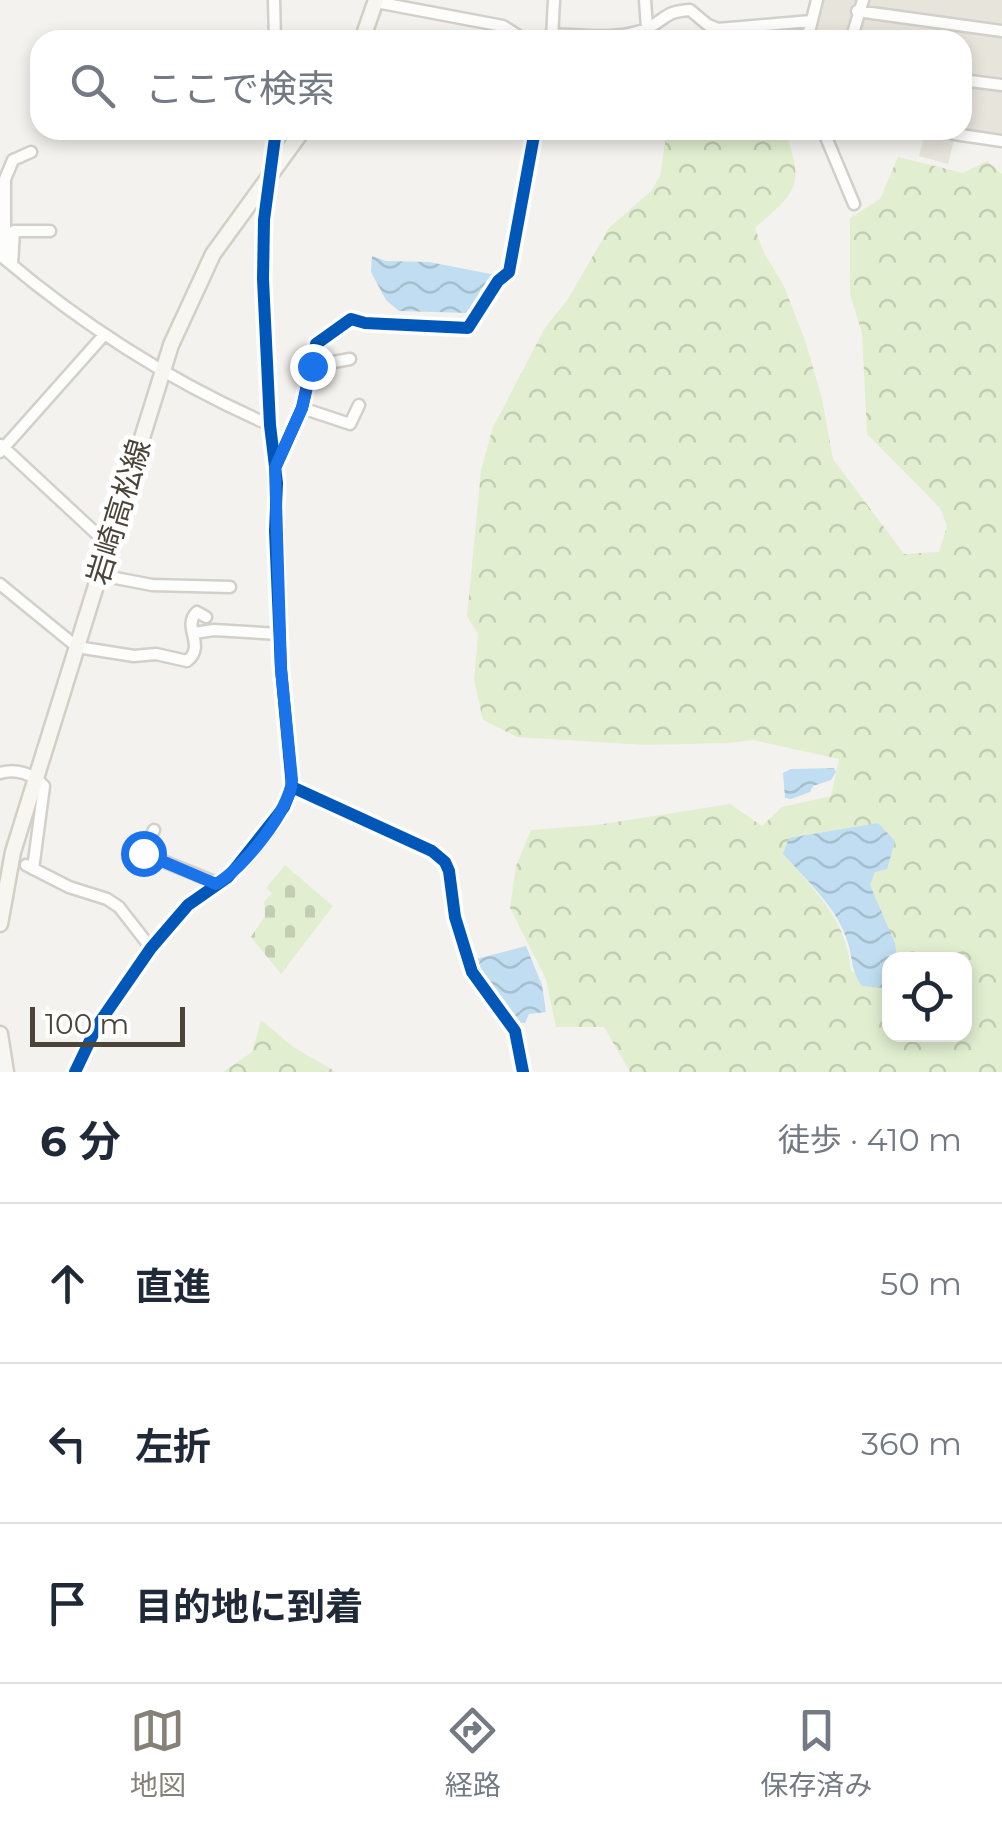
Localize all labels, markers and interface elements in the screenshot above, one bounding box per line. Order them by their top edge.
search box [30,30,972,140]
icon: search [65,58,120,113]
text: ここで検索 [145,65,335,112]
route end [290,344,336,390]
street label: 岩崎高松線 [79,435,158,589]
route start [121,831,167,877]
map controls [882,952,972,1042]
button: locate [882,952,972,1042]
scale bar [30,1002,185,1046]
text: 100 m [45,1007,129,1041]
text: 6 分 [40,1115,121,1167]
text: 徒歩 · 410 m [778,1120,962,1159]
icon: ahead [40,1256,95,1311]
text: 直進 [135,1263,211,1310]
text: 50 m [880,1264,962,1303]
icon: left [40,1416,95,1471]
text: 左折 [135,1423,211,1470]
text: 360 m [861,1424,962,1463]
icon: arrive [40,1576,95,1631]
text: 目的地に到着 [135,1583,363,1630]
tab: 地図 [130,1703,186,1803]
tab: 経路 [445,1703,501,1803]
tab: 保存済み [760,1703,872,1803]

